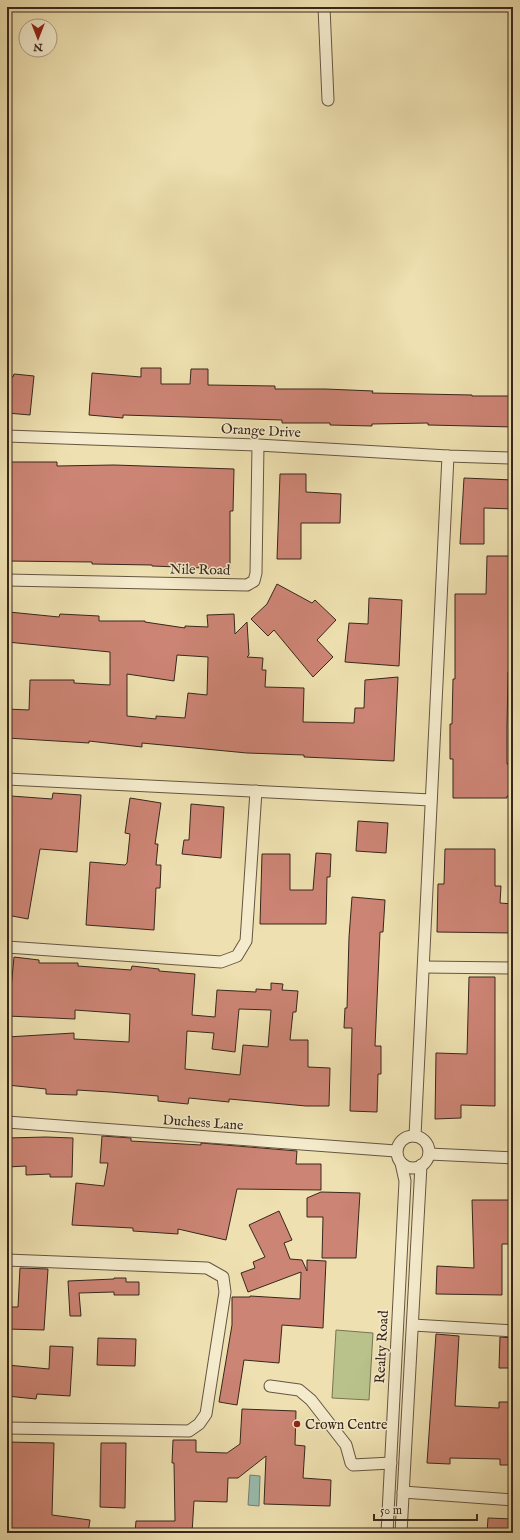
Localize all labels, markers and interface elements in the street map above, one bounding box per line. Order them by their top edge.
north arrow [18,18,58,58]
text: N [33,40,44,54]
street label: Orange Drive [221,420,302,442]
street label: Nile Road [170,560,231,580]
street label: Duchess Lane [162,1111,245,1135]
street label: Realty Road [371,1309,393,1384]
place label: Crown Centre [305,1416,388,1434]
marker: Crown Centre [292,1419,302,1429]
scale bar [374,1496,477,1522]
text: 50 m [380,1503,402,1518]

